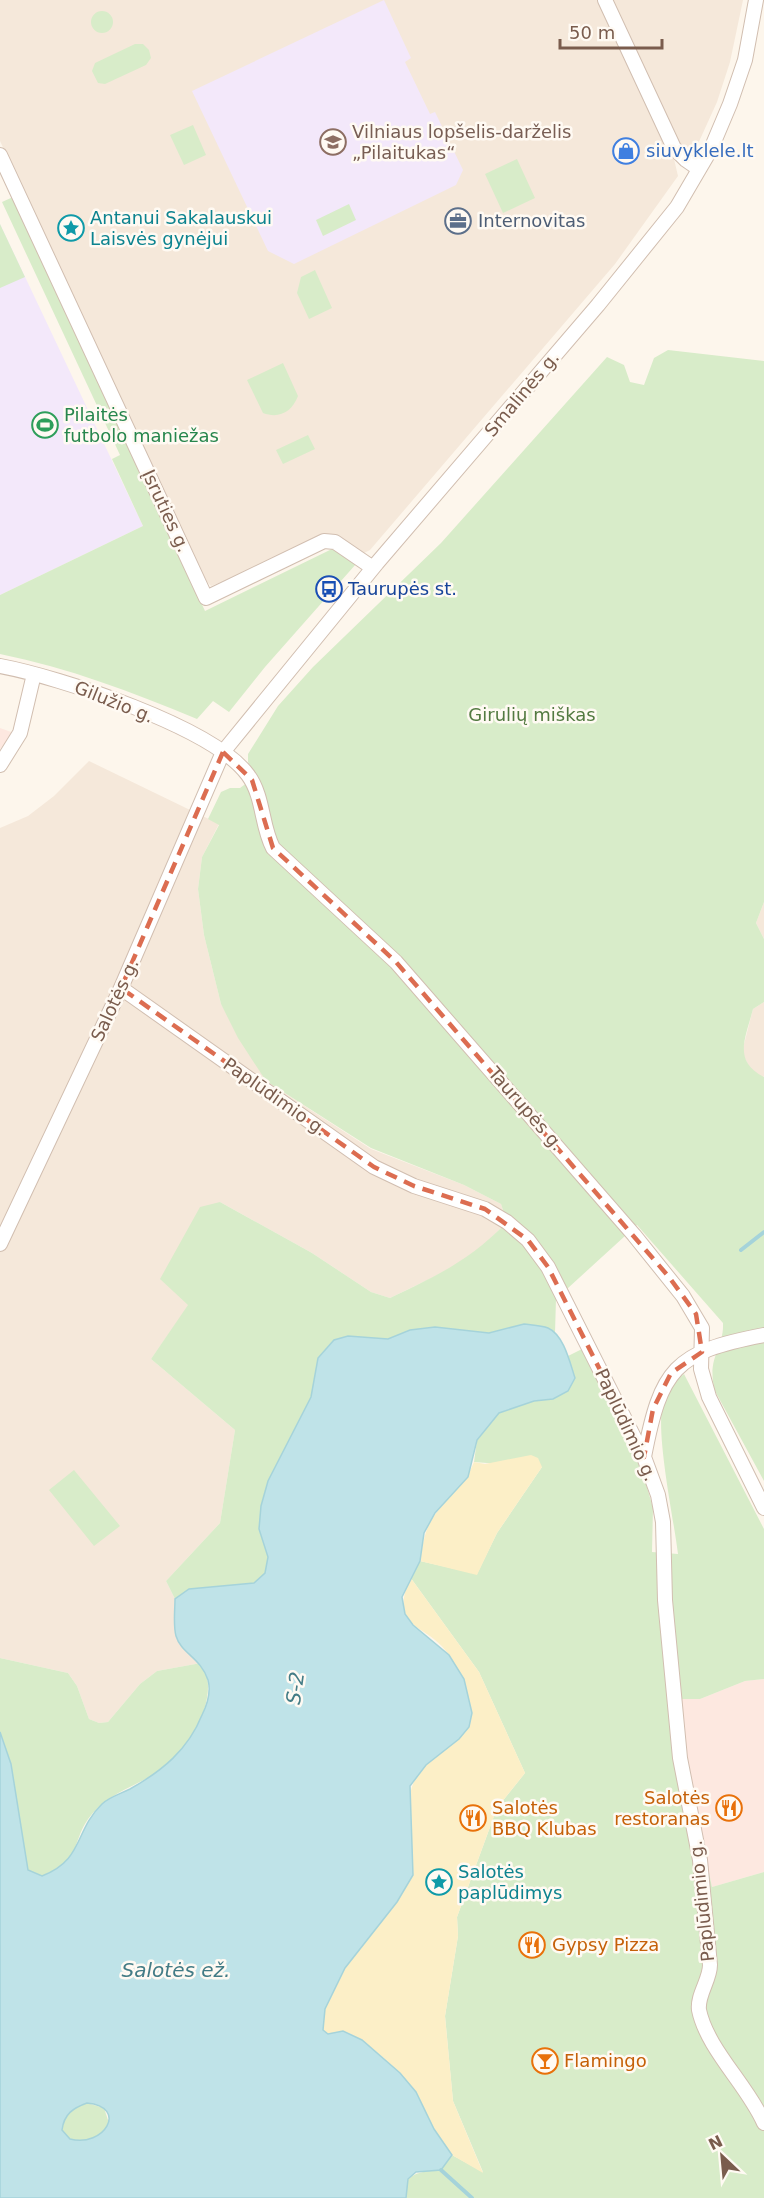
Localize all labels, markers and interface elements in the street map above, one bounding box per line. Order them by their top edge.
scale bar [560,12,662,50]
text: 50 m [569,22,615,43]
place label: Vilniaus lopšelis-darželis „Pilaitukas“ [352,121,571,163]
school or university icon: Vilniaus lopšelis-darželis „Pilaitukas“ [318,127,348,157]
shop icon: siuvyklele.lt [611,136,641,166]
place label: siuvyklele.lt [646,140,753,161]
office icon: Internovitas [443,206,473,236]
place label: Antanui Sakalauskui Laisvės gynėjui [90,207,272,249]
place label: Internovitas [478,210,585,231]
place icon: Antanui Sakalauskui Laisvės gynėjui [56,213,86,243]
street label: Smalinės g. [480,347,563,441]
place label: Pilaitės futbolo maniežas [64,404,219,446]
sports icon: Pilaitės futbolo maniežas [30,410,60,440]
street label: Įsruties g. [138,466,195,556]
bus stop icon: Taurupės st. [314,574,344,604]
place label: Taurupės st. [347,578,457,599]
street label: Gilužio g. [71,676,157,727]
park label: Girulių miškas [468,704,596,725]
street label: Salotės g. [86,955,143,1044]
street label: Paplūdimio g. [219,1053,331,1140]
street label: Taurupės g. [484,1062,568,1155]
street label: Paplūdimio g. [591,1365,662,1484]
water label: S-2 [281,1670,309,1706]
place label: Salotės restoranas [614,1787,710,1829]
restaurant icon: Salotės restoranas [714,1793,744,1823]
place label: Salotės BBQ Klubas [492,1797,597,1839]
restaurant icon: Salotės BBQ Klubas [458,1803,488,1833]
street label: Paplūdimio g. [685,1839,718,1963]
place label: Salotės paplūdimys [458,1861,562,1903]
place icon: Salotės paplūdimys [424,1867,454,1897]
restaurant icon: Gypsy Pizza [517,1930,547,1960]
place label: Gypsy Pizza [552,1934,659,1955]
water label: Salotės ež. [122,1958,230,1982]
bar icon: Flamingo [530,2046,560,2076]
place label: Flamingo [564,2050,647,2071]
north arrow [692,2126,752,2186]
text: N [705,2131,726,2154]

